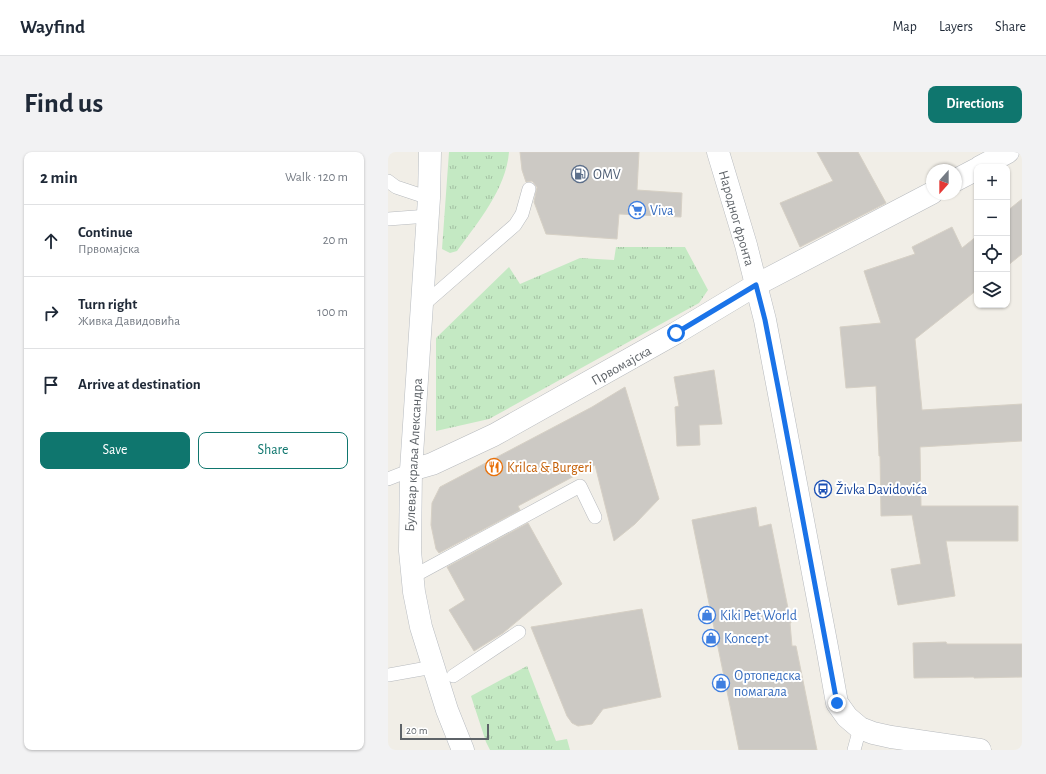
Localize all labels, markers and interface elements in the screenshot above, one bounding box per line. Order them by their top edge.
text: Wayfind [20,18,85,37]
text: Map [892,20,917,34]
text: Layers [939,20,973,34]
text: Share [995,20,1026,34]
button: Directions [928,86,1022,123]
text: Find us [24,90,103,118]
fuel station icon: OMV [570,164,590,184]
north arrow [926,164,962,200]
map controls [974,164,1010,308]
button: + [974,164,1010,200]
place label: OMV [593,168,621,182]
text: 2 min [40,169,78,186]
street label: Народног фронта [716,169,757,268]
text: Walk · 120 m [285,171,348,184]
supermarket icon: Viva [627,200,647,220]
button: − [974,200,1010,236]
place label: Viva [650,204,674,218]
text: Continue [78,225,133,240]
icon: ahead [40,230,62,252]
text: 20 m [323,234,348,247]
button: locate [974,236,1010,272]
text: Првомајска [78,243,140,256]
button: layers [974,272,1010,308]
text: Turn right [78,297,137,312]
icon: right [40,302,62,324]
text: 100 m [317,306,348,319]
text: Живка Давидовића [78,315,180,328]
route start [667,324,685,342]
street label: Првомајска [589,343,654,388]
icon: arrive [40,374,62,396]
text: Arrive at destination [78,377,201,392]
street label: Булевар краља Александра [403,377,425,532]
button: Save [40,432,190,469]
button: Share [198,432,348,469]
restaurant icon: Krilca & Burgeri [484,457,504,477]
place label: Krilca & Burgeri [507,461,592,475]
bus stop icon: Živka Davidovića [813,479,833,499]
place label: Živka Davidovića [836,481,928,497]
shop icon: Kiki Pet World [697,605,717,625]
place label: Kiki Pet World [720,609,797,623]
shop icon: Koncept [701,628,721,648]
place label: Koncept [724,632,769,646]
place label: Ортопедска помагала [734,669,801,699]
shop icon: Ортопедска помагала [711,673,731,693]
route end [828,694,846,712]
scale bar [400,722,489,741]
text: 20 m [406,725,427,736]

